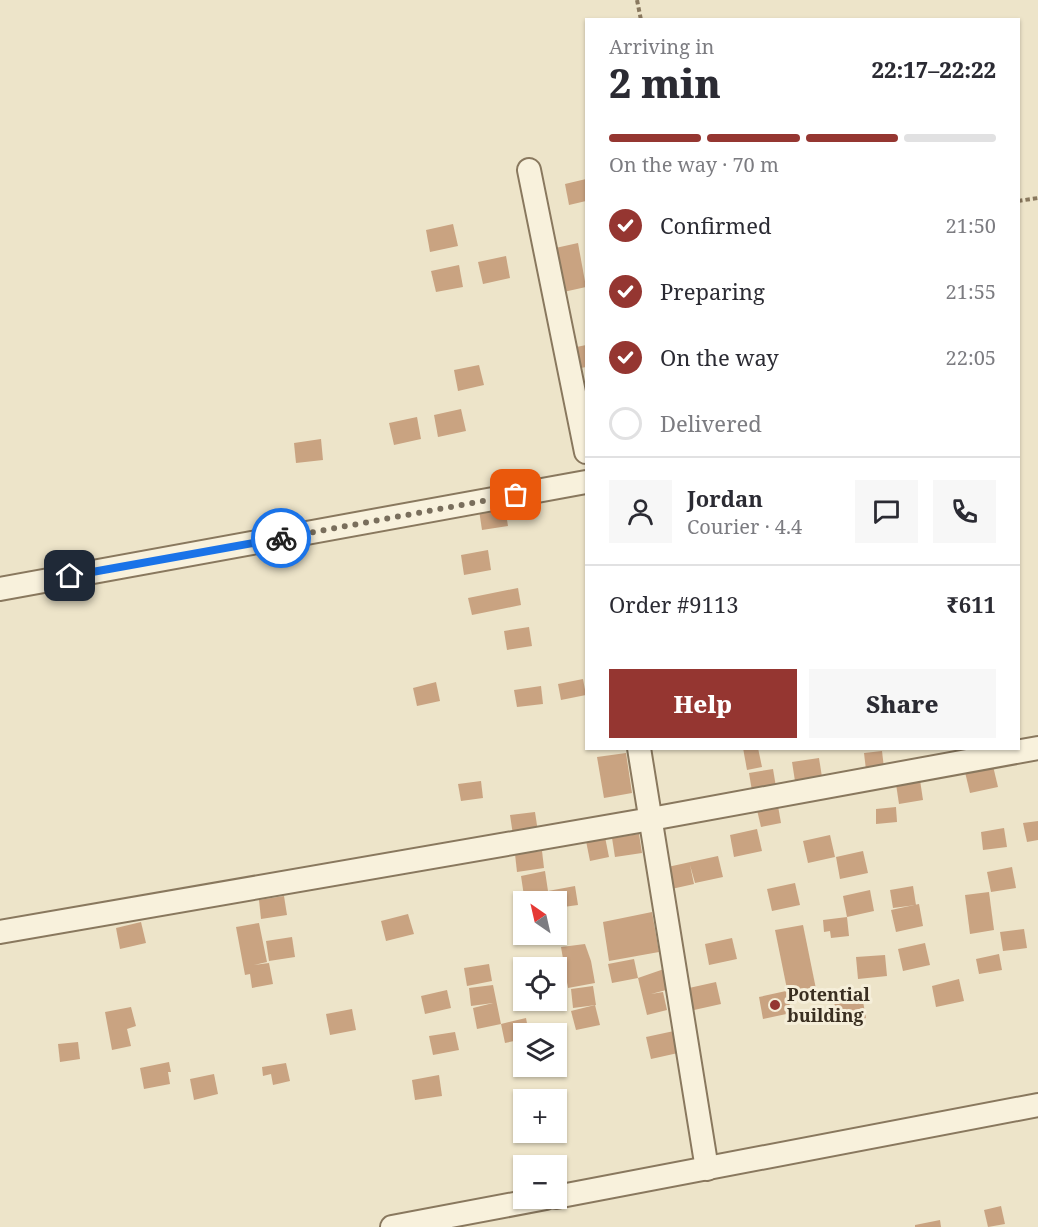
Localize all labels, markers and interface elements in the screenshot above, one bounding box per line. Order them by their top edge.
text: Arriving in [609,33,714,60]
text: 22:17–22:22 [872,54,996,84]
text: 2 min [609,56,721,109]
text: On the way · 70 m [609,151,779,178]
icon: check [609,209,642,242]
text: Confirmed [660,210,771,240]
text: 21:50 [946,212,996,239]
icon: check [609,275,642,308]
text: Preparing [660,276,765,306]
text: 21:55 [946,278,996,305]
icon: check [609,341,642,374]
text: On the way [660,342,779,372]
text: 22:05 [946,344,996,371]
text: Delivered [660,408,762,438]
pin [490,469,541,520]
icon: bag [499,478,532,511]
button: person [609,480,672,543]
button: chat [855,480,918,543]
button: phone [933,480,996,543]
text: Jordan [687,483,763,513]
courier [251,508,311,568]
text: Courier · 4.4 [687,513,802,540]
icon: bike [265,522,298,555]
pin [44,550,95,601]
icon: home [53,559,86,592]
text: Order #9113 [609,589,739,619]
text: ₹611 [946,589,996,619]
button: Help [609,669,797,738]
button: Share [809,669,996,738]
north arrow [513,891,567,945]
map controls [513,891,567,1209]
button: locate [513,957,567,1011]
place label: Potential building [787,982,871,1027]
marker: Potential building [768,998,782,1012]
button: layers [513,1023,567,1077]
button: + [513,1089,567,1143]
button: − [513,1155,567,1209]

